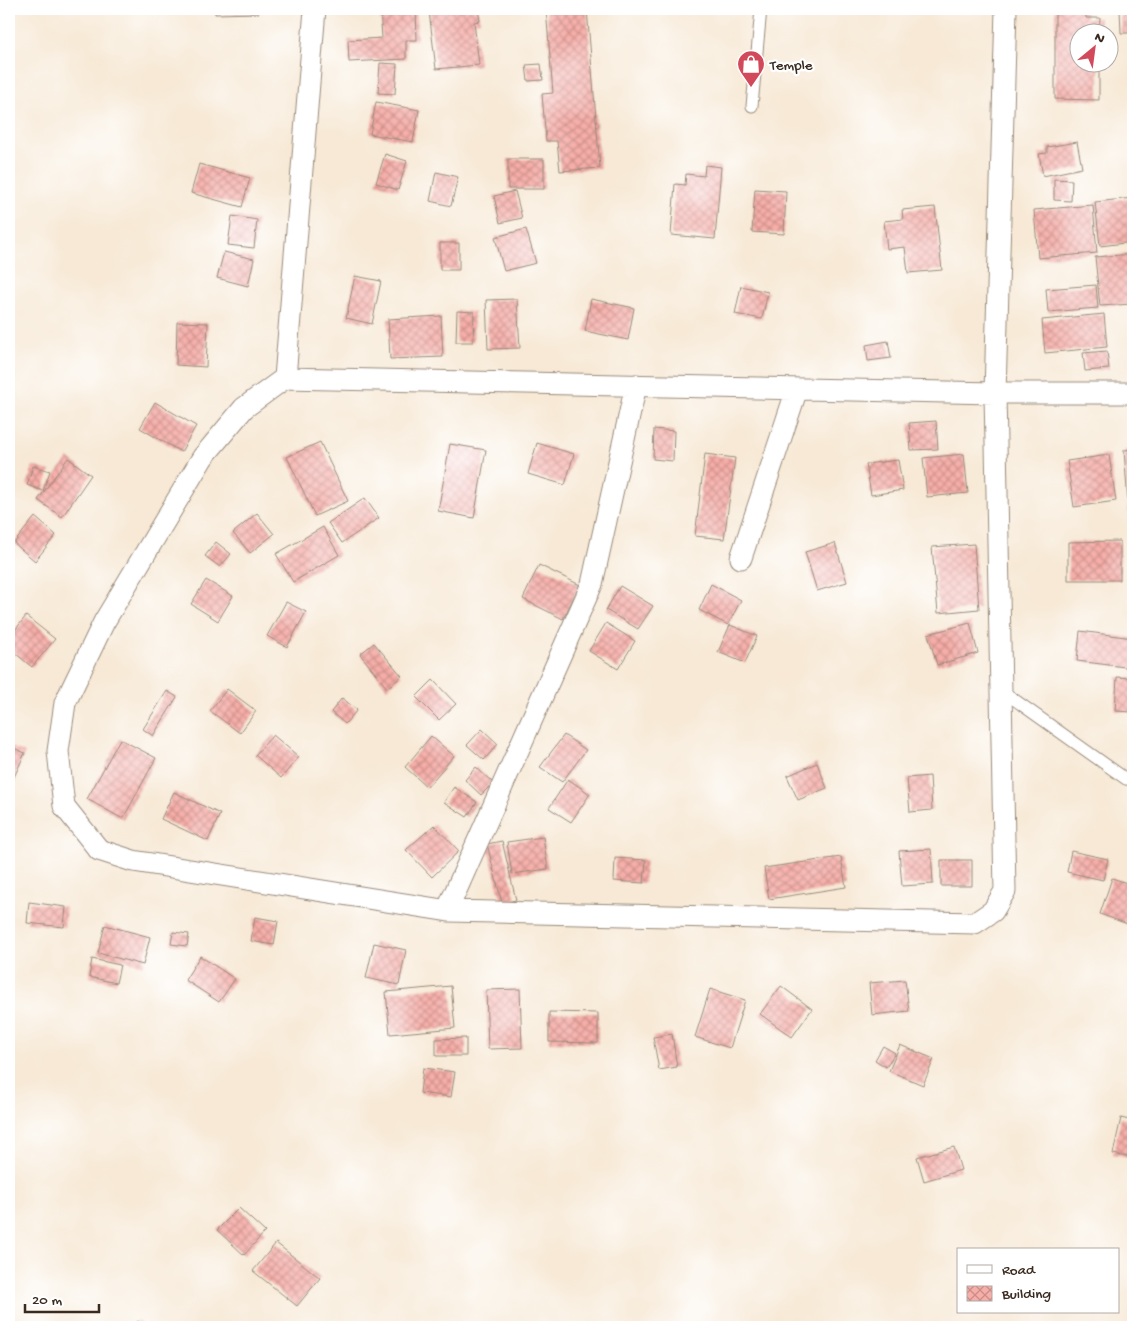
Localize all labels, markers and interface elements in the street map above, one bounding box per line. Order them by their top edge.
north arrow [1070,22,1120,72]
text: N [1091,29,1107,48]
shop icon: Temple [736,49,766,88]
place label: Temple [769,57,813,75]
legend [957,1248,1120,1314]
text: Road [1002,1262,1036,1280]
scale bar [25,1281,99,1313]
text: Building [1001,1286,1051,1304]
text: 20 m [32,1292,62,1310]

